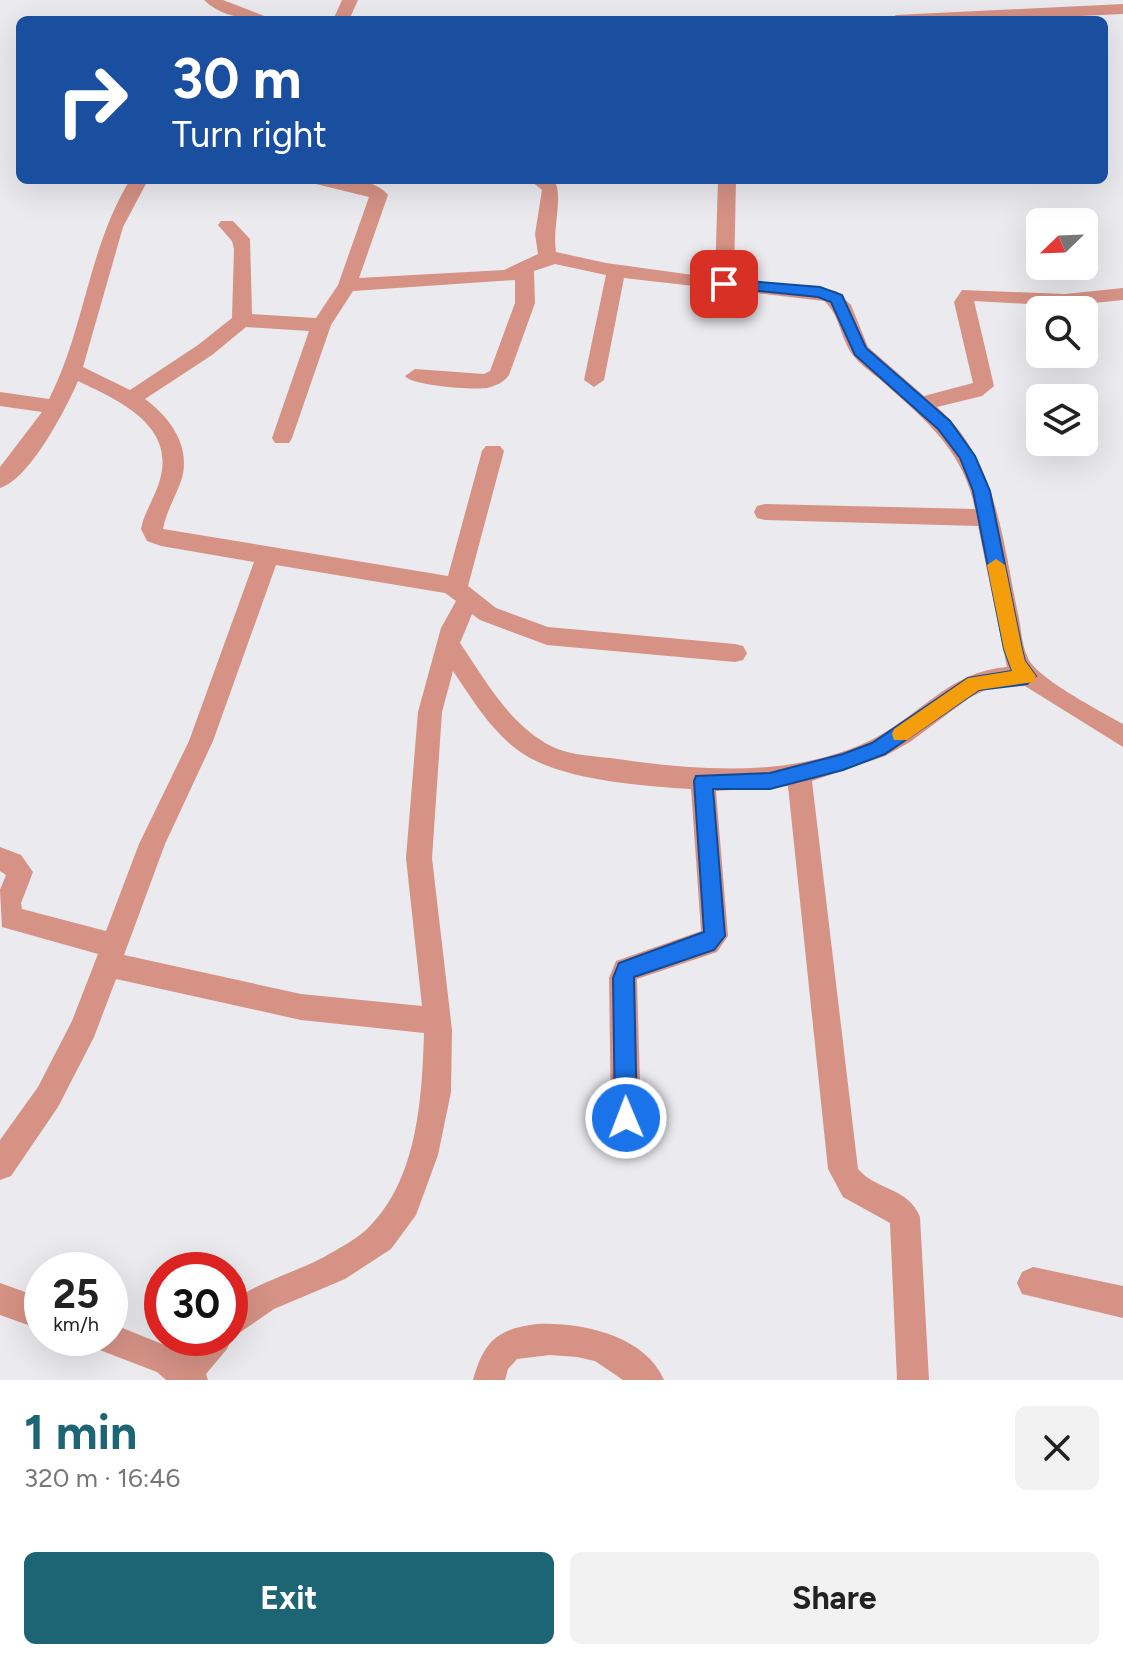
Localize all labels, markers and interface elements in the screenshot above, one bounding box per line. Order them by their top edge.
text: 30 m [172,45,302,112]
icon: right [40,48,144,152]
text: Turn right [172,113,327,156]
north arrow [1026,208,1098,280]
map controls [1026,208,1098,456]
pin [690,250,758,318]
icon: arrive [702,262,746,306]
button: search [1026,296,1098,368]
button: layers [1026,384,1098,456]
position arrow [584,1076,668,1160]
speed limit sign: 30 [144,1252,248,1356]
text: 25 [53,1270,99,1318]
text: km/h [53,1312,99,1336]
text: 1 min [24,1403,137,1461]
button: close [1015,1406,1099,1490]
text: 320 m · 16:46 [24,1462,180,1494]
button: Exit [24,1552,554,1644]
button: Share [570,1552,1099,1644]

